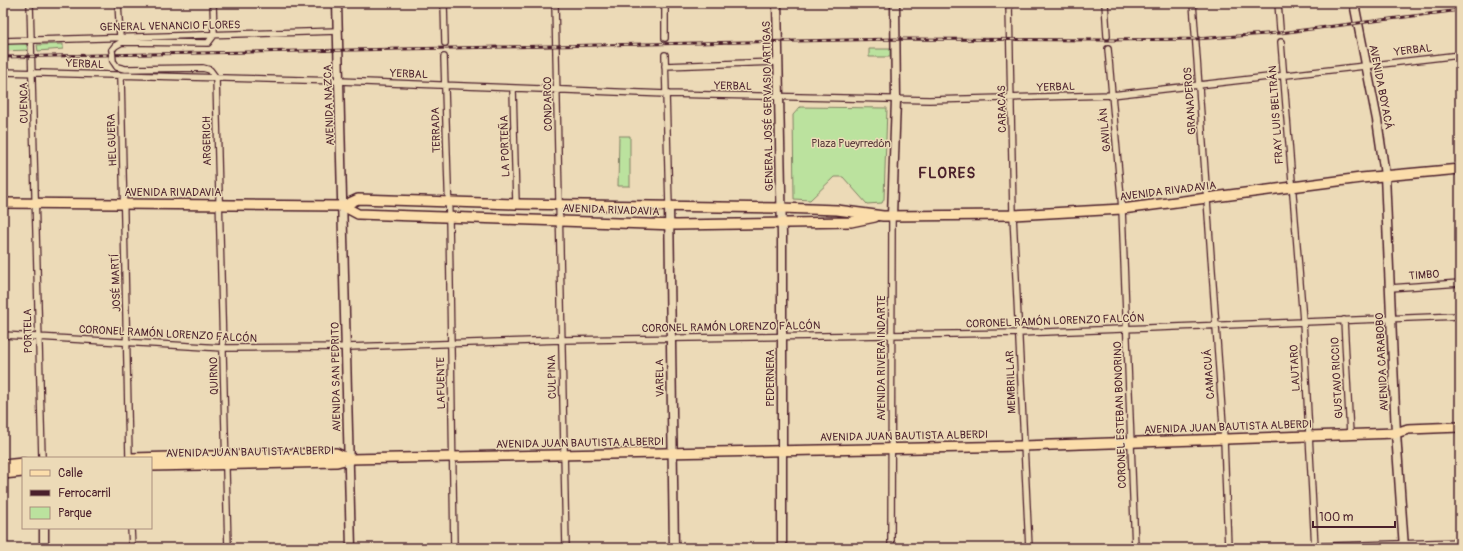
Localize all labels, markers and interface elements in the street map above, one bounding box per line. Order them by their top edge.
street label: GENERAL VENANCIO FLORES [100,18,240,34]
street label: GENERAL JOSÉ GERVASIO ARTIGAS [760,21,776,191]
street label: YERBAL [1392,41,1433,59]
street label: AVENIDA BOYACÁ [1366,43,1396,131]
street label: YERBAL [65,57,104,71]
street label: AVENIDA NAZCA [321,64,337,146]
street label: FRAY LUIS BELTRÁN [1266,65,1286,165]
street label: YERBAL [389,67,428,81]
street label: GRANADEROS [1181,67,1199,135]
street label: CONDARCO [541,77,555,131]
street label: YERBAL [713,79,752,93]
street label: YERBAL [1036,80,1075,94]
street label: CUENCA [17,82,31,124]
street label: CARACAS [995,85,1009,133]
street label: TERRADA [429,107,443,153]
street label: GAVILÁN [1097,108,1113,152]
street label: HELGUERA [105,113,119,167]
street label: LA PORTEÑA [497,115,513,177]
street label: ARGERICH [200,116,214,166]
park label: Plaza Pueyrredón [811,137,891,150]
district label: FLORES [918,164,976,183]
street label: AVENIDA RIVADAVIA [1119,179,1217,203]
street label: AVENIDA RIVADAVIA [125,186,222,199]
street label: AVENIDA RIVADAVIA [562,202,660,218]
street label: JOSÉ MARTÍ [108,253,124,312]
street label: TIMBO [1408,267,1440,283]
street label: AVENIDA RIVERA INDARTE [875,295,888,421]
street label: PORTELA [21,309,35,353]
street label: CORONEL RAMÓN LORENZO FALCÓN [966,310,1144,331]
street label: AVENIDA CARABOBO [1373,312,1391,412]
street label: CORONEL RAMÓN LORENZO FALCÓN [642,318,820,335]
street label: CORONEL RAMÓN LORENZO FALCÓN [79,322,258,345]
street label: AVENIDA SAN PEDRITO [329,322,343,432]
street label: GUSTAVO RICCIO [1328,337,1346,419]
street label: CORONEL ESTEBAN BONORINO [1111,341,1129,489]
street label: LAUTARO [1287,344,1303,392]
street label: CAMACUÁ [1201,348,1217,400]
street label: PEDERNERA [764,349,777,407]
street label: MEMBRILLAR [1003,350,1019,414]
street label: CULPINA [545,355,559,399]
street label: LAFUENTE [434,356,448,409]
street label: QUIRNO [207,357,221,395]
street label: VARELA [653,359,667,397]
street label: AVENIDA JUAN BAUTISTA ALBERDI [1144,418,1312,436]
street label: AVENIDA JUAN BAUTISTA ALBERDI [820,428,988,444]
street label: AVENIDA JUAN BAUTISTA ALBERDI [496,435,664,451]
street label: AVENIDA JUAN BAUTISTA ALBERDI [166,444,334,460]
legend [22,457,152,529]
text: Calle [58,466,83,481]
text: Ferrocarril [58,486,111,501]
scale bar [1313,503,1395,529]
text: Parque [58,506,92,521]
text: 100 m [1319,510,1354,525]

